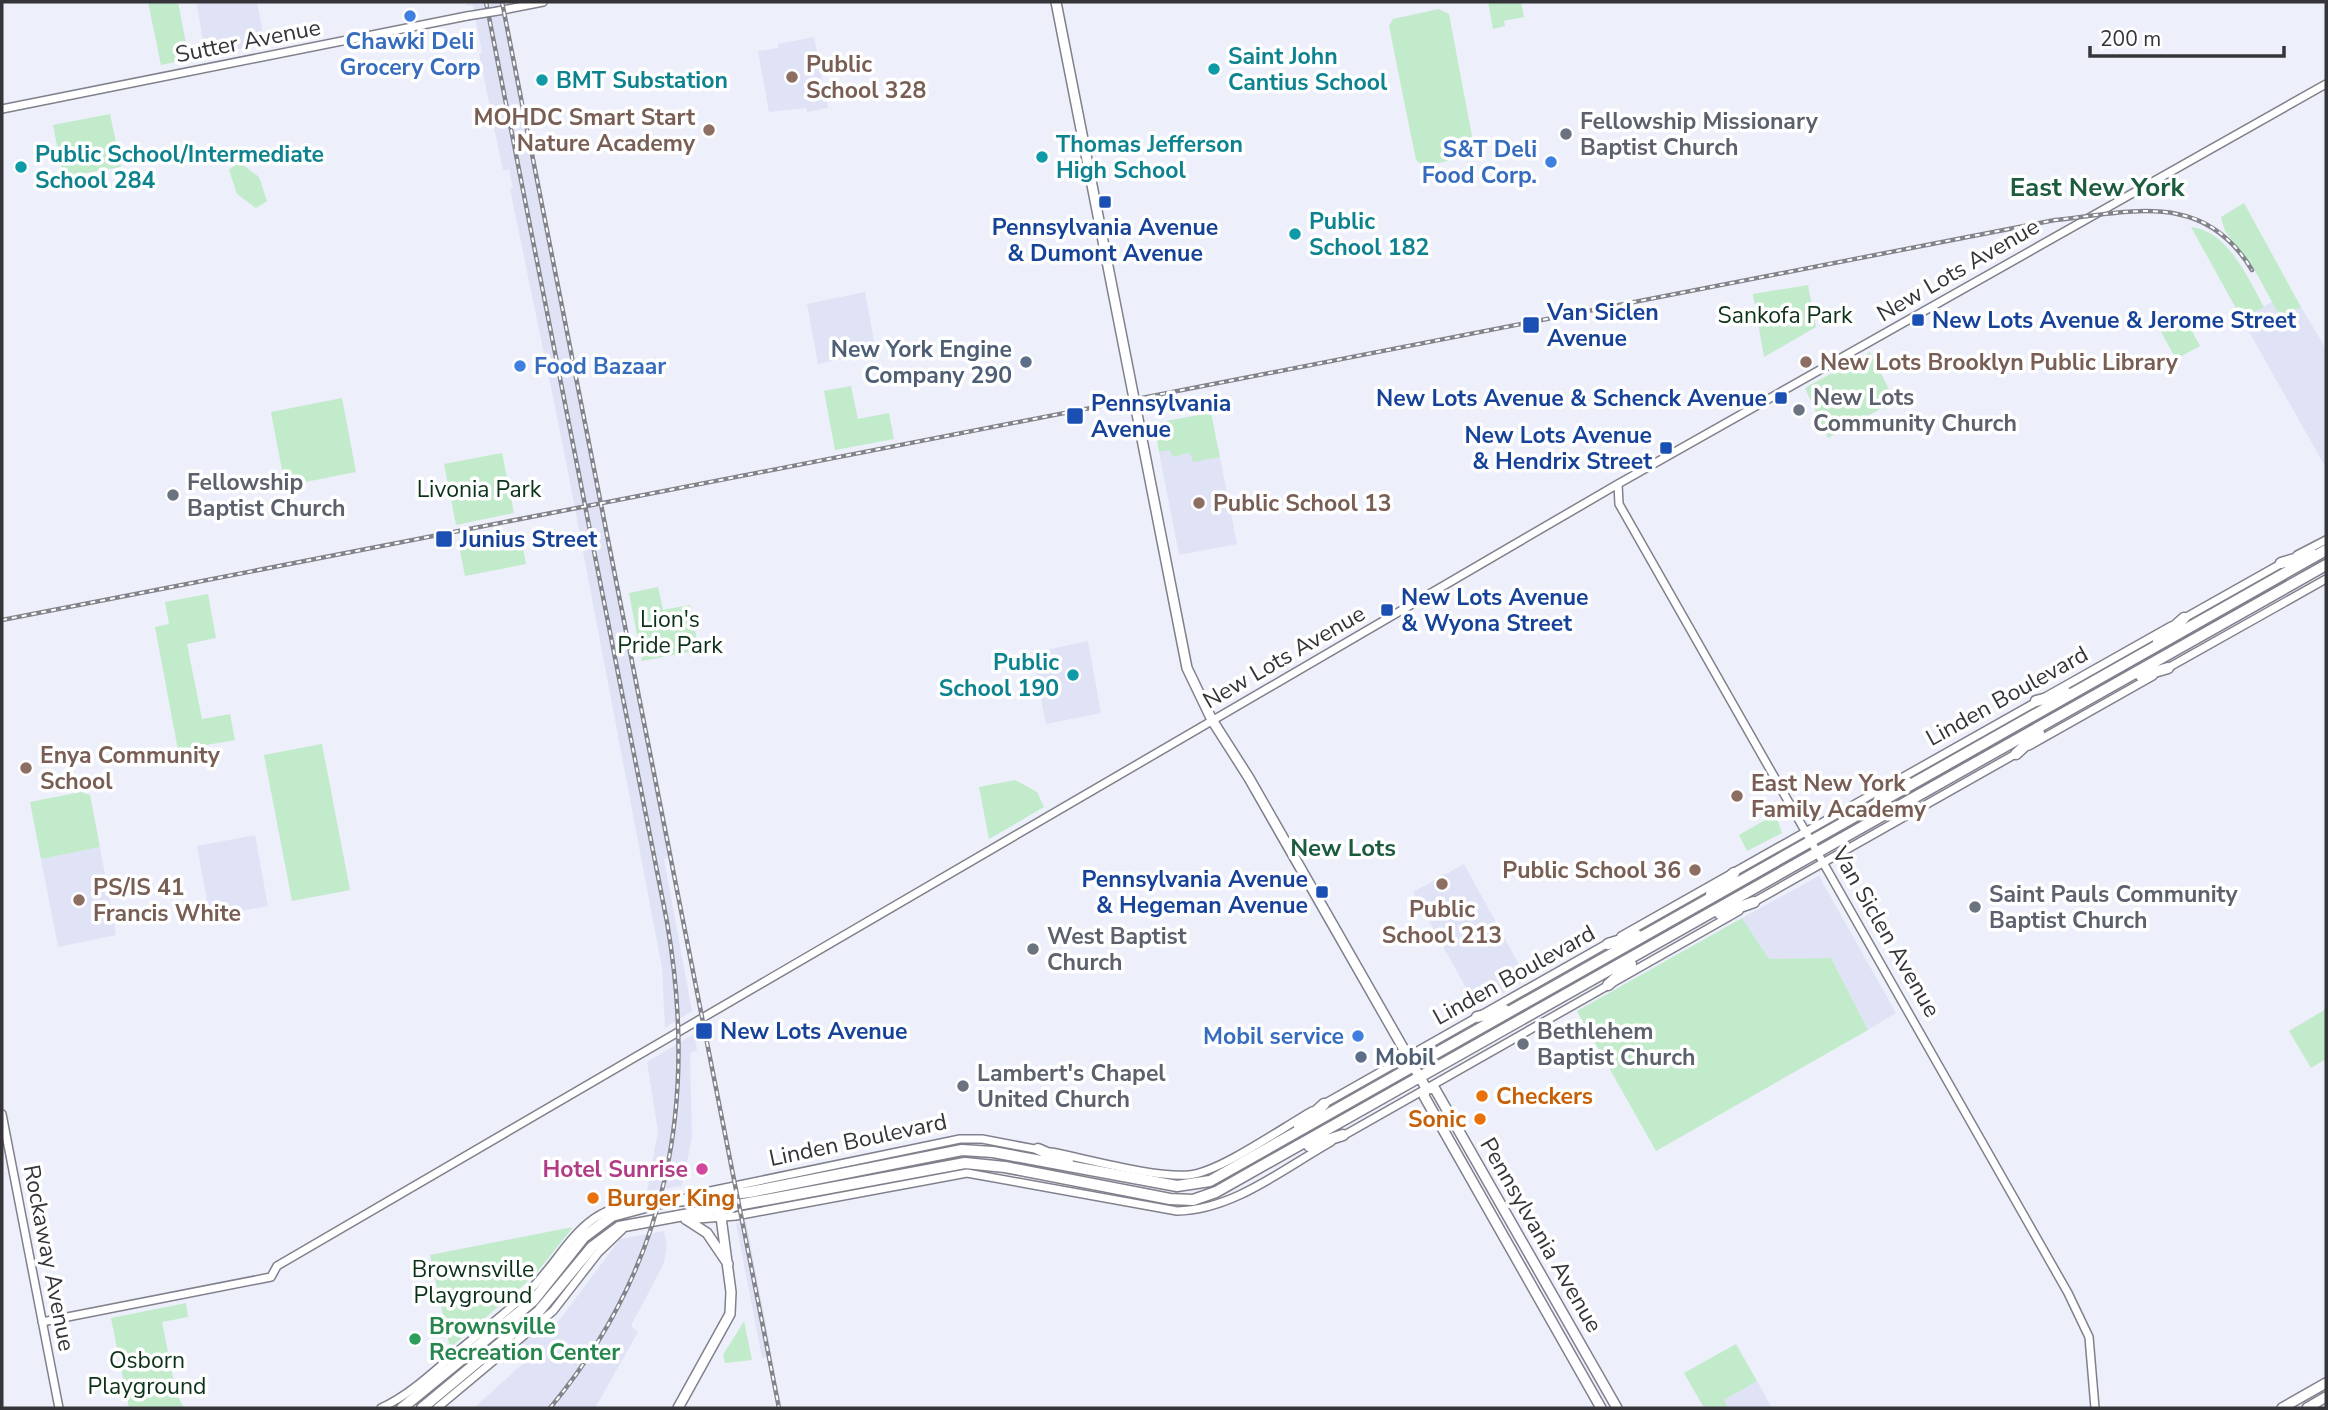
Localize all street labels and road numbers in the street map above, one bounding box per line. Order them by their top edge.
street label: Sutter Avenue [173,12,323,70]
street label: New Lots Avenue [1871,211,2045,329]
street label: New Lots Avenue [1197,598,1371,716]
street label: Linden Boulevard [1920,639,2094,753]
street label: Van Siclen Avenue [1824,840,1947,1023]
street label: Linden Boulevard [1427,918,1601,1032]
street label: Linden Boulevard [766,1106,950,1174]
street label: Pennsylvania Avenue [1473,1132,1609,1338]
street label: Rockaway Avenue [16,1162,82,1354]

